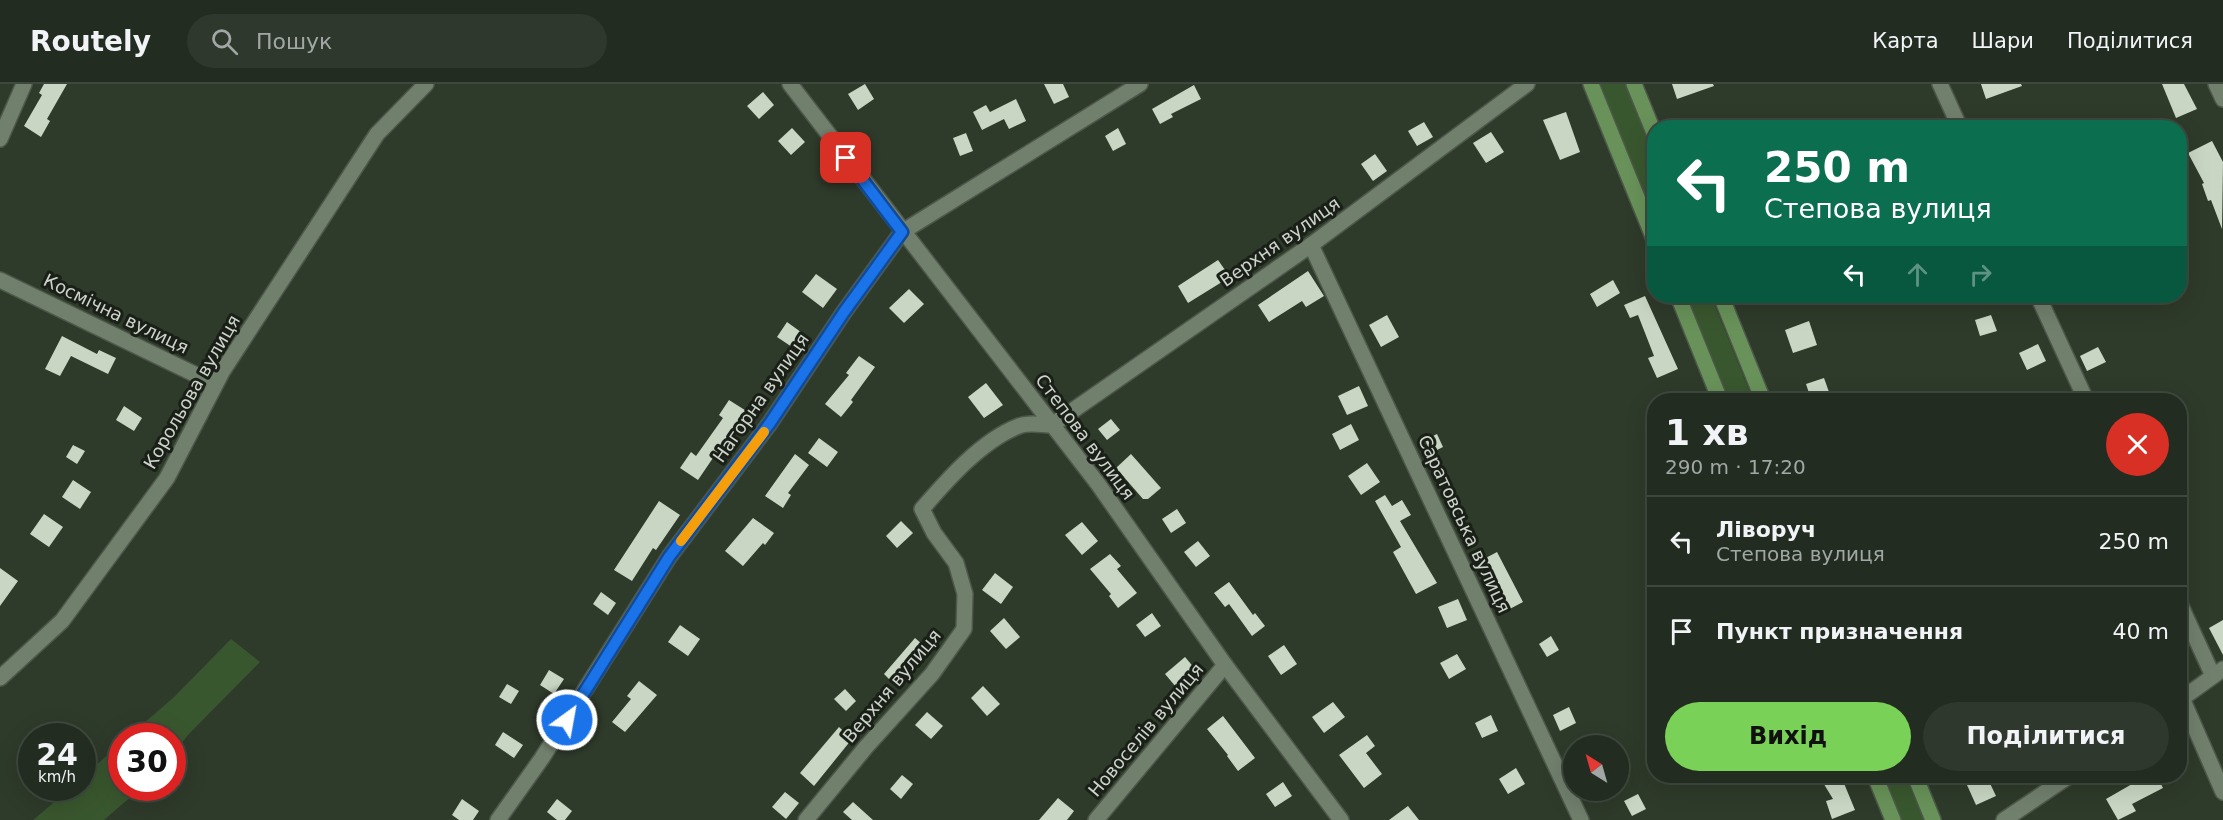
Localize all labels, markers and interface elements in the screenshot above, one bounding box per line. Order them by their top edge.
search box [187,14,607,68]
text: Routely [30,25,151,58]
icon: search [208,25,241,58]
text: Пошук [256,29,332,54]
text: Карта [1872,29,1939,53]
text: Шари [1972,29,2034,53]
text: Поділитися [2067,29,2193,53]
pin [820,132,871,183]
icon: arrive [829,141,862,174]
text: 250 m [1764,143,1910,192]
icon: left [1665,144,1743,222]
street label: Верхня вулиця [1216,192,1344,291]
text: Степова вулиця [1764,193,1992,224]
icon: left [1838,258,1871,291]
icon: ahead [1901,258,1934,291]
icon: right [1964,258,1997,291]
street label: Космічна вулиця [40,269,192,358]
street label: Корольова вулиця [139,311,244,472]
street label: Нагорна вулиця [708,329,813,466]
street label: Степова вулиця [1031,370,1139,504]
text: 1 хв [1665,412,1749,453]
button: close [2106,413,2169,476]
street label: Саратовська вулиця [1414,432,1515,616]
text: 290 m · 17:20 [1665,455,1806,479]
text: Ліворуч [1716,517,1816,542]
icon: left [1665,525,1698,558]
text: 250 m [2099,529,2169,554]
text: Степова вулиця [1716,542,1885,566]
icon: arrive [1665,615,1698,648]
text: Пункт призначення [1716,619,1963,644]
text: 40 m [2113,619,2169,644]
street label: Верхня вулиця [838,625,945,747]
street label: Новоселів вулиця [1084,659,1208,801]
position arrow [535,688,599,752]
button: Вихід [1665,702,1911,771]
button: Поділитися [1923,702,2169,771]
speed limit sign: 30 [108,723,186,801]
north arrow [1563,735,1629,801]
map controls [1563,735,1629,801]
text: 24 [36,737,78,772]
text: km/h [38,768,76,786]

